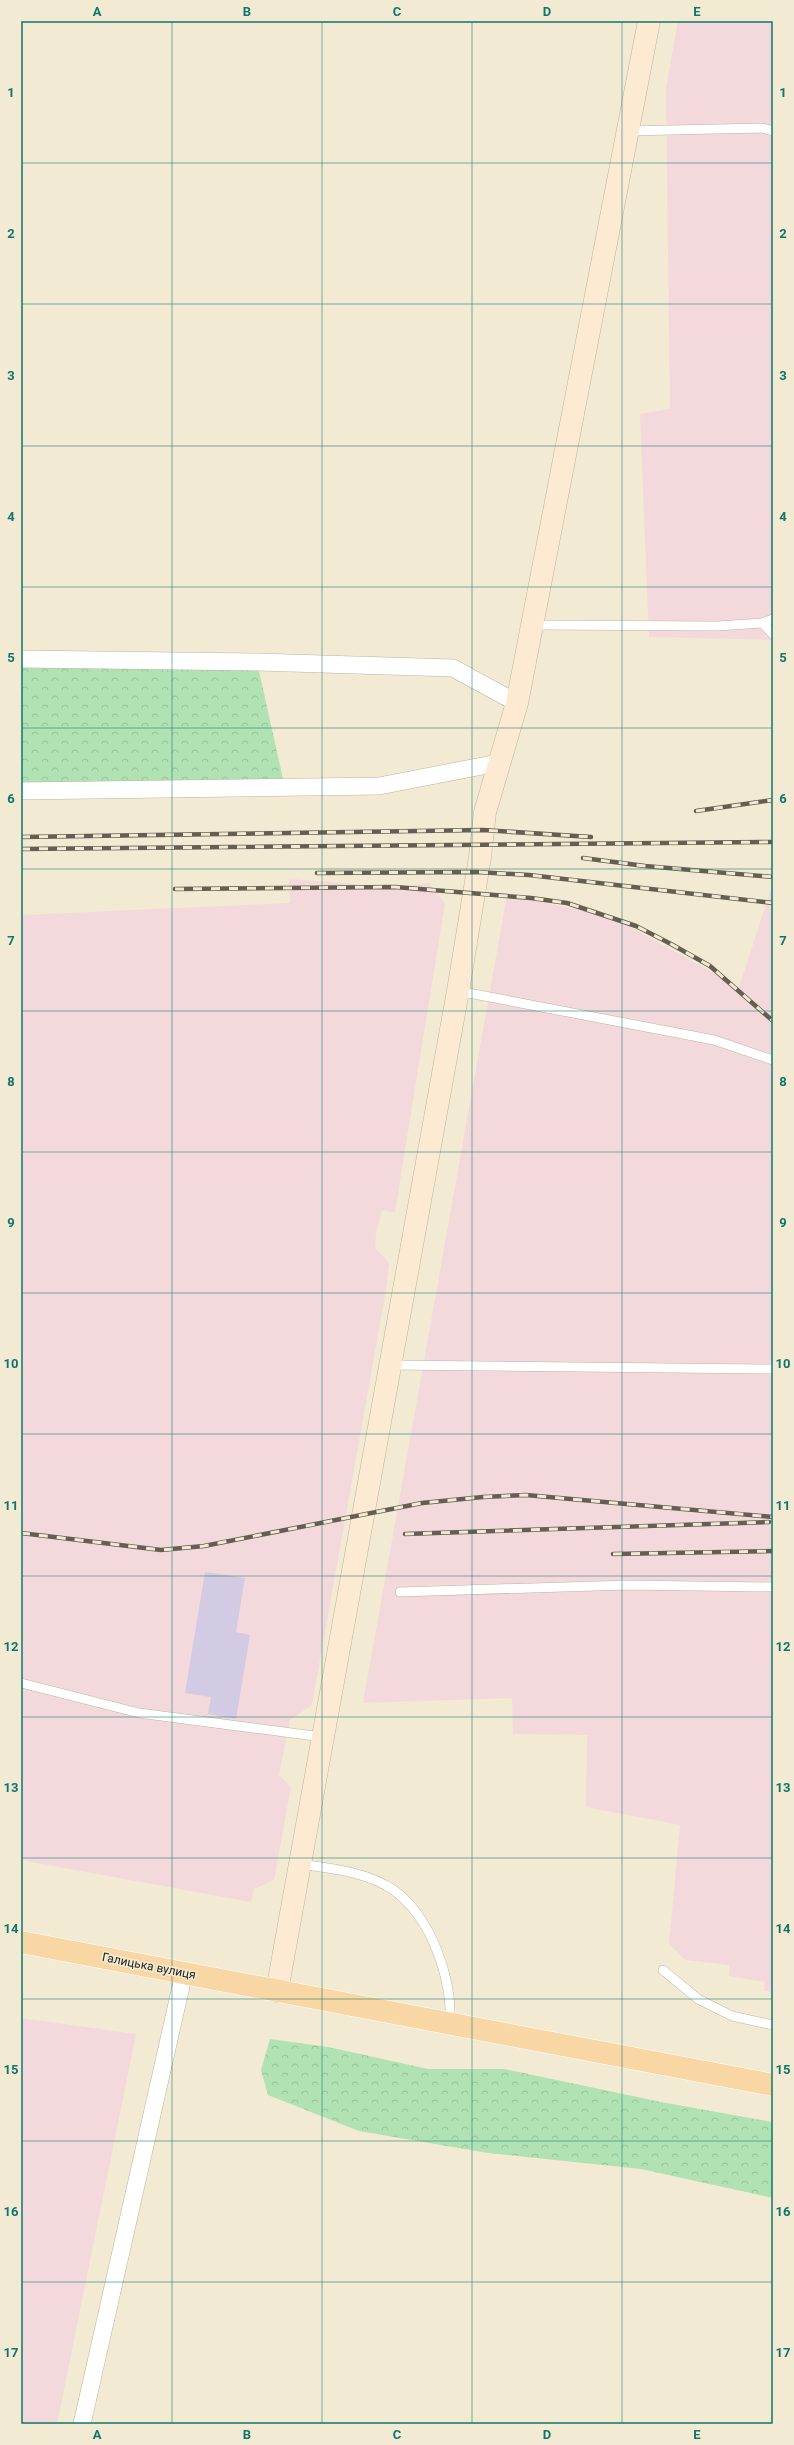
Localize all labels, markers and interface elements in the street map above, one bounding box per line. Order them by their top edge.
text: A [93,4,102,19]
text: B [243,4,251,19]
text: C [393,4,402,19]
text: D [543,4,551,19]
text: E [693,4,701,19]
text: 1 [7,85,15,100]
text: 1 [779,85,787,100]
text: 2 [7,226,15,241]
text: 2 [779,226,787,241]
text: 3 [7,368,15,383]
text: 3 [779,368,787,383]
text: 4 [7,509,15,524]
text: 4 [779,509,787,524]
text: 5 [7,650,15,665]
text: 5 [779,650,787,665]
text: 6 [7,791,15,806]
text: 6 [779,791,787,806]
text: 7 [7,933,15,948]
text: 7 [779,933,787,948]
text: 8 [7,1074,15,1089]
text: 8 [779,1074,787,1089]
text: 9 [7,1215,15,1230]
text: 9 [779,1215,787,1230]
text: 10 [4,1356,18,1371]
text: 10 [776,1356,790,1371]
text: 11 [4,1498,18,1513]
text: 11 [776,1498,790,1513]
text: 12 [4,1639,18,1654]
text: 12 [776,1639,790,1654]
text: 13 [4,1780,18,1795]
text: 13 [776,1780,790,1795]
text: 14 [4,1921,19,1936]
text: 14 [776,1921,791,1936]
street label: Галицька вулиця [101,1950,197,1982]
text: 15 [4,2062,18,2077]
text: 15 [776,2062,790,2077]
text: 16 [4,2204,19,2219]
text: 16 [776,2204,791,2219]
text: 17 [4,2345,18,2360]
text: 17 [776,2345,790,2360]
text: A [93,2427,102,2442]
text: B [243,2427,251,2442]
text: C [393,2427,402,2442]
text: D [543,2427,551,2442]
text: E [693,2427,701,2442]

